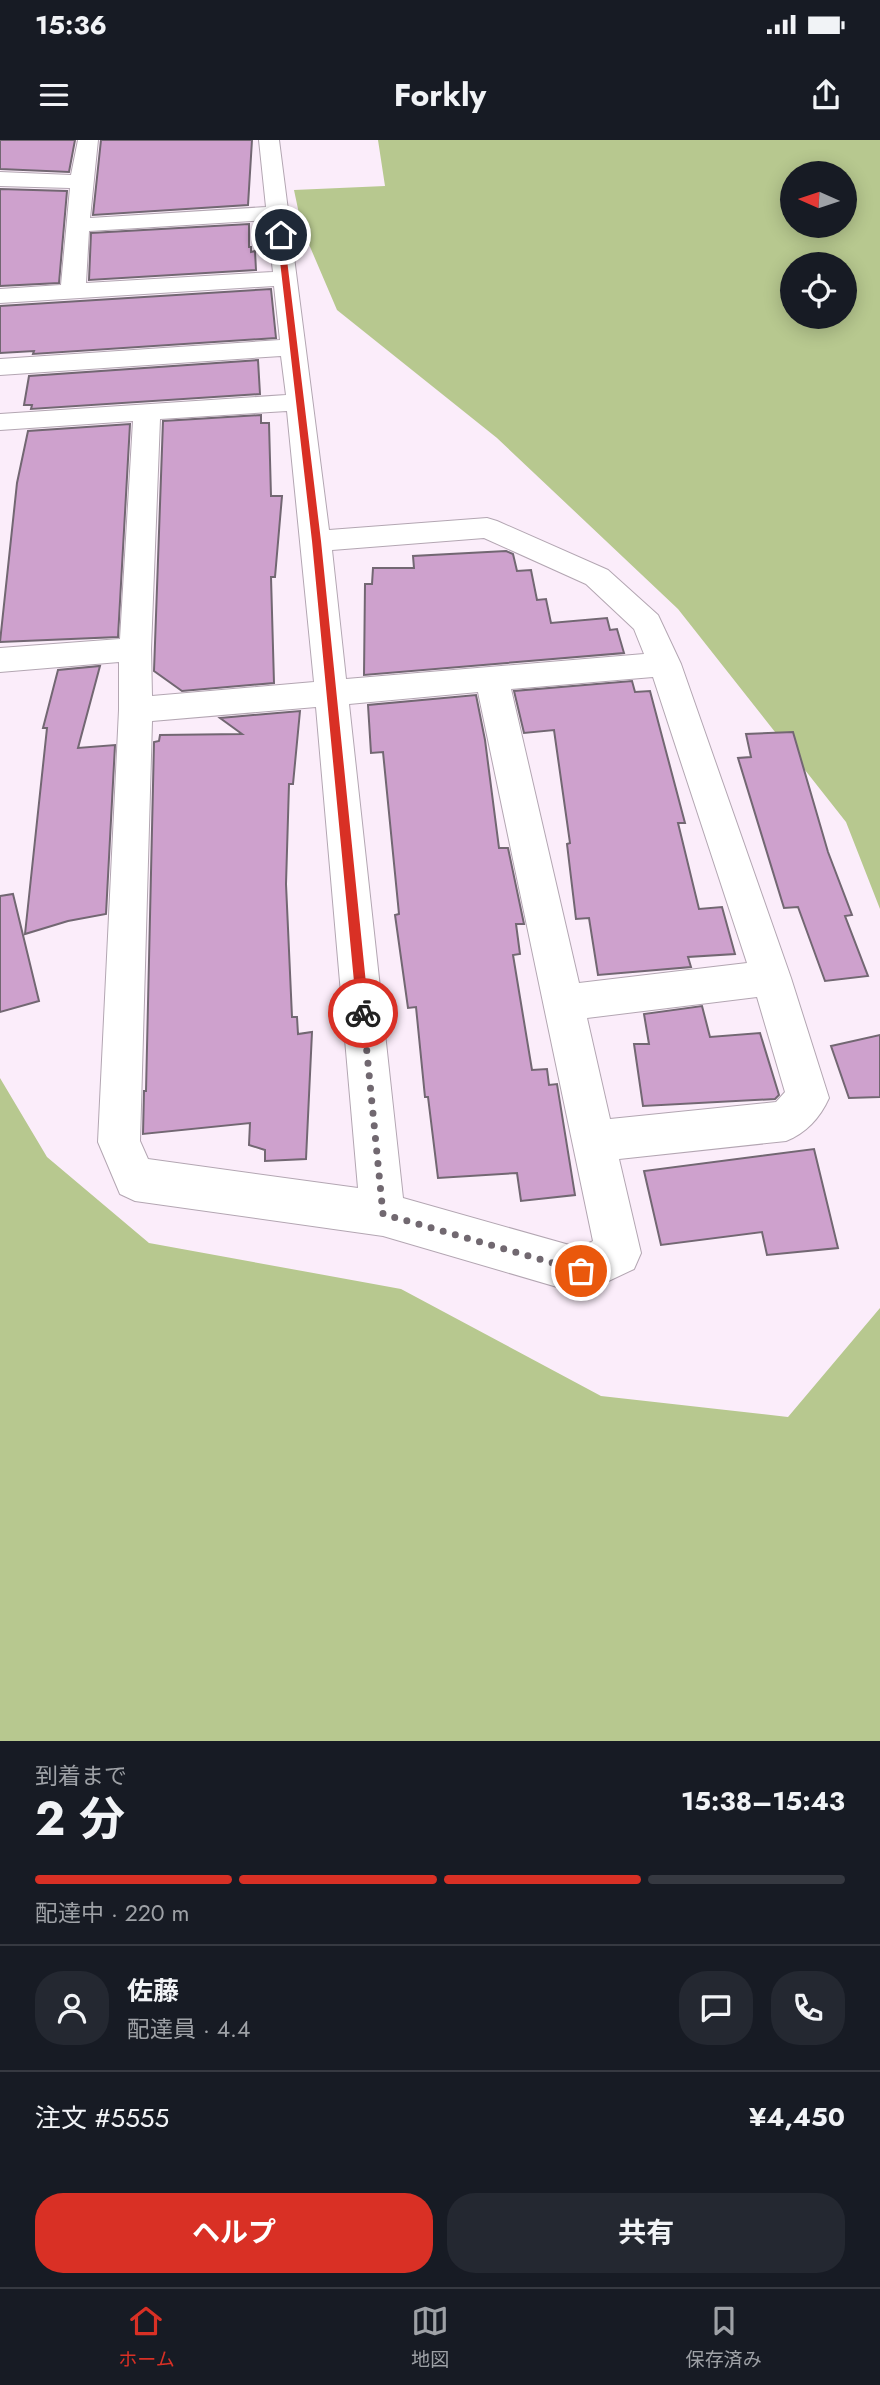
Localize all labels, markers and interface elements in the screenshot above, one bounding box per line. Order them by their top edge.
text: 15:36 [35,6,107,44]
text: Forkly [394,72,486,118]
icon: menu [35,76,73,114]
icon: share [807,76,845,114]
north arrow [780,161,858,238]
map controls [780,161,857,329]
pin [251,205,311,265]
icon: home [262,216,300,254]
button: locate [780,252,857,329]
courier [328,978,398,1048]
icon: bike [344,994,382,1032]
pin [551,1241,611,1301]
icon: bag [562,1252,600,1290]
text: 到着まで [35,1759,127,1793]
text: 15:38–15:43 [681,1782,845,1820]
text: 2 分 [35,1786,125,1852]
text: 配達中 · 220 m [35,1896,190,1930]
button: person [35,1971,109,2045]
button: chat [679,1971,753,2045]
button: phone [771,1971,845,2045]
text: 佐藤 [127,1972,179,2010]
text: 配達員 · 4.4 [127,2012,250,2046]
text: ¥4,450 [749,2098,845,2136]
text: 注文 #5555 [35,2099,169,2137]
button: ヘルプ [35,2193,433,2273]
button: 共有 [447,2193,845,2273]
tab: ホーム [118,2302,175,2373]
tab: 地図 [411,2302,449,2373]
tab: 保存済み [686,2302,762,2373]

